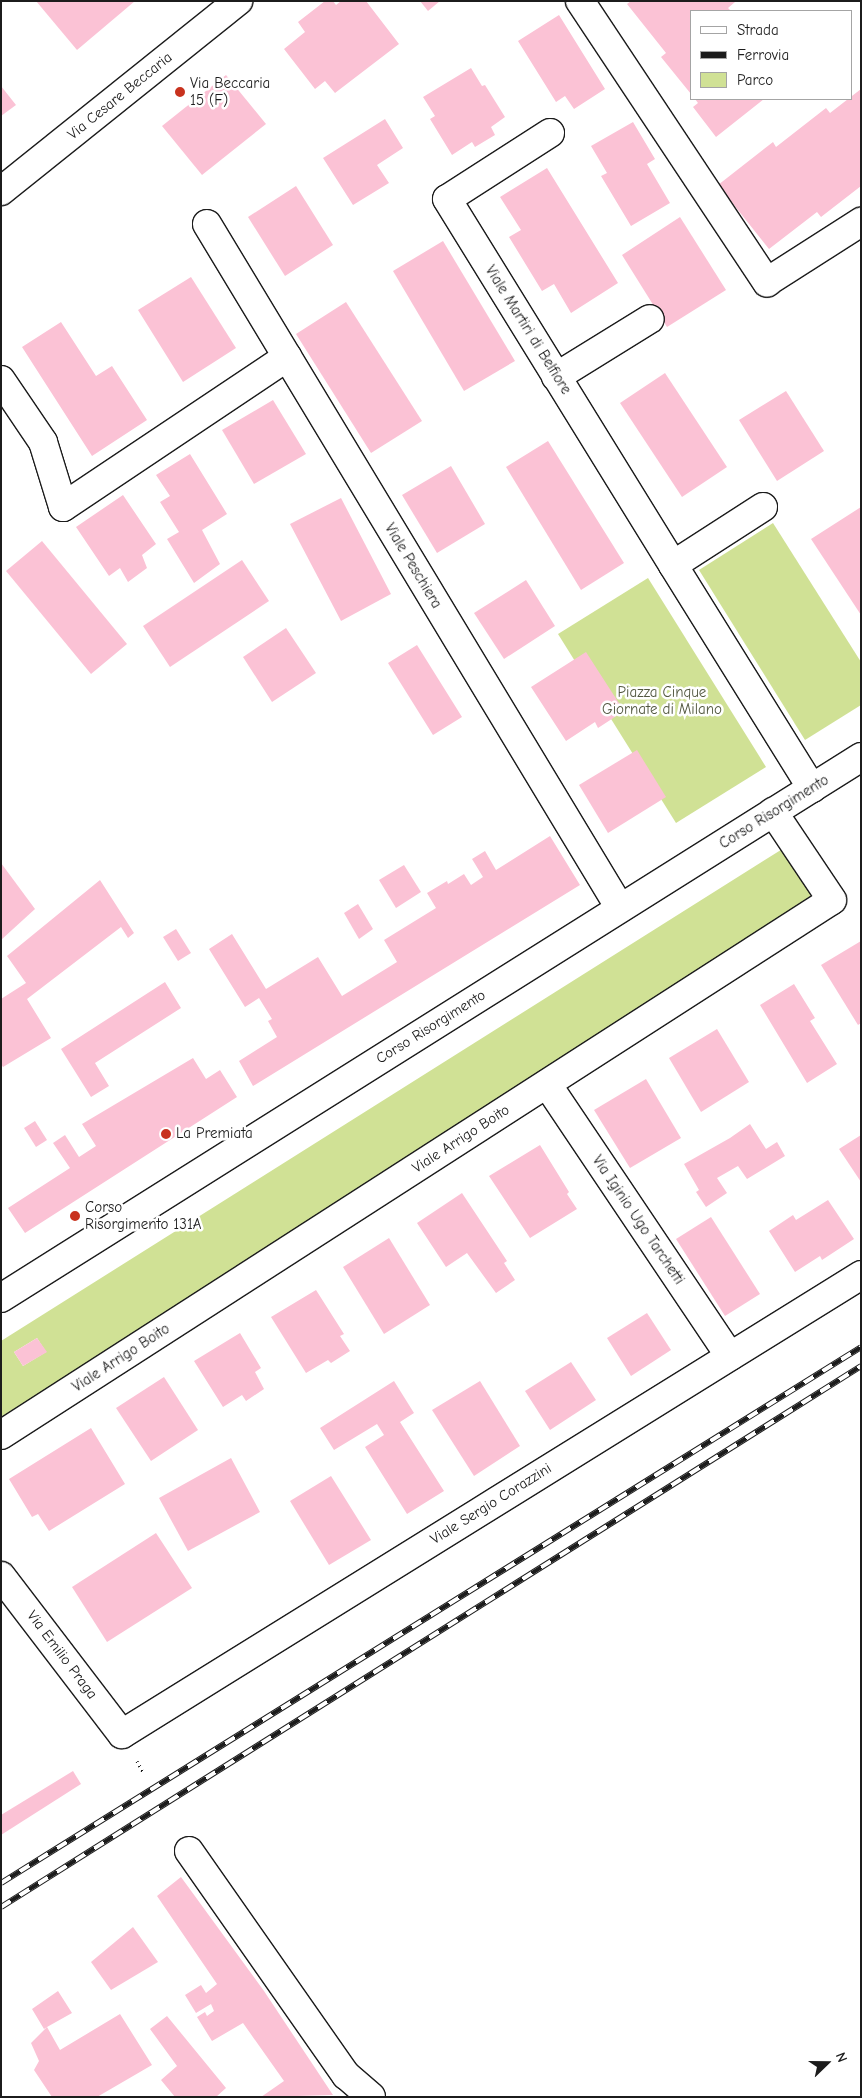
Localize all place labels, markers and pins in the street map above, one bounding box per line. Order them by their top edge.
place label: Via Beccaria 15 (F) [190,74,270,109]
marker: Via Beccaria 15 (F) [174,86,186,98]
place label: La Premiata [176,1125,253,1143]
marker: La Premiata [160,1128,172,1140]
place label: Corso Risorgimento 131A [85,1198,202,1233]
marker: Corso Risorgimento 131A [69,1210,81,1222]

